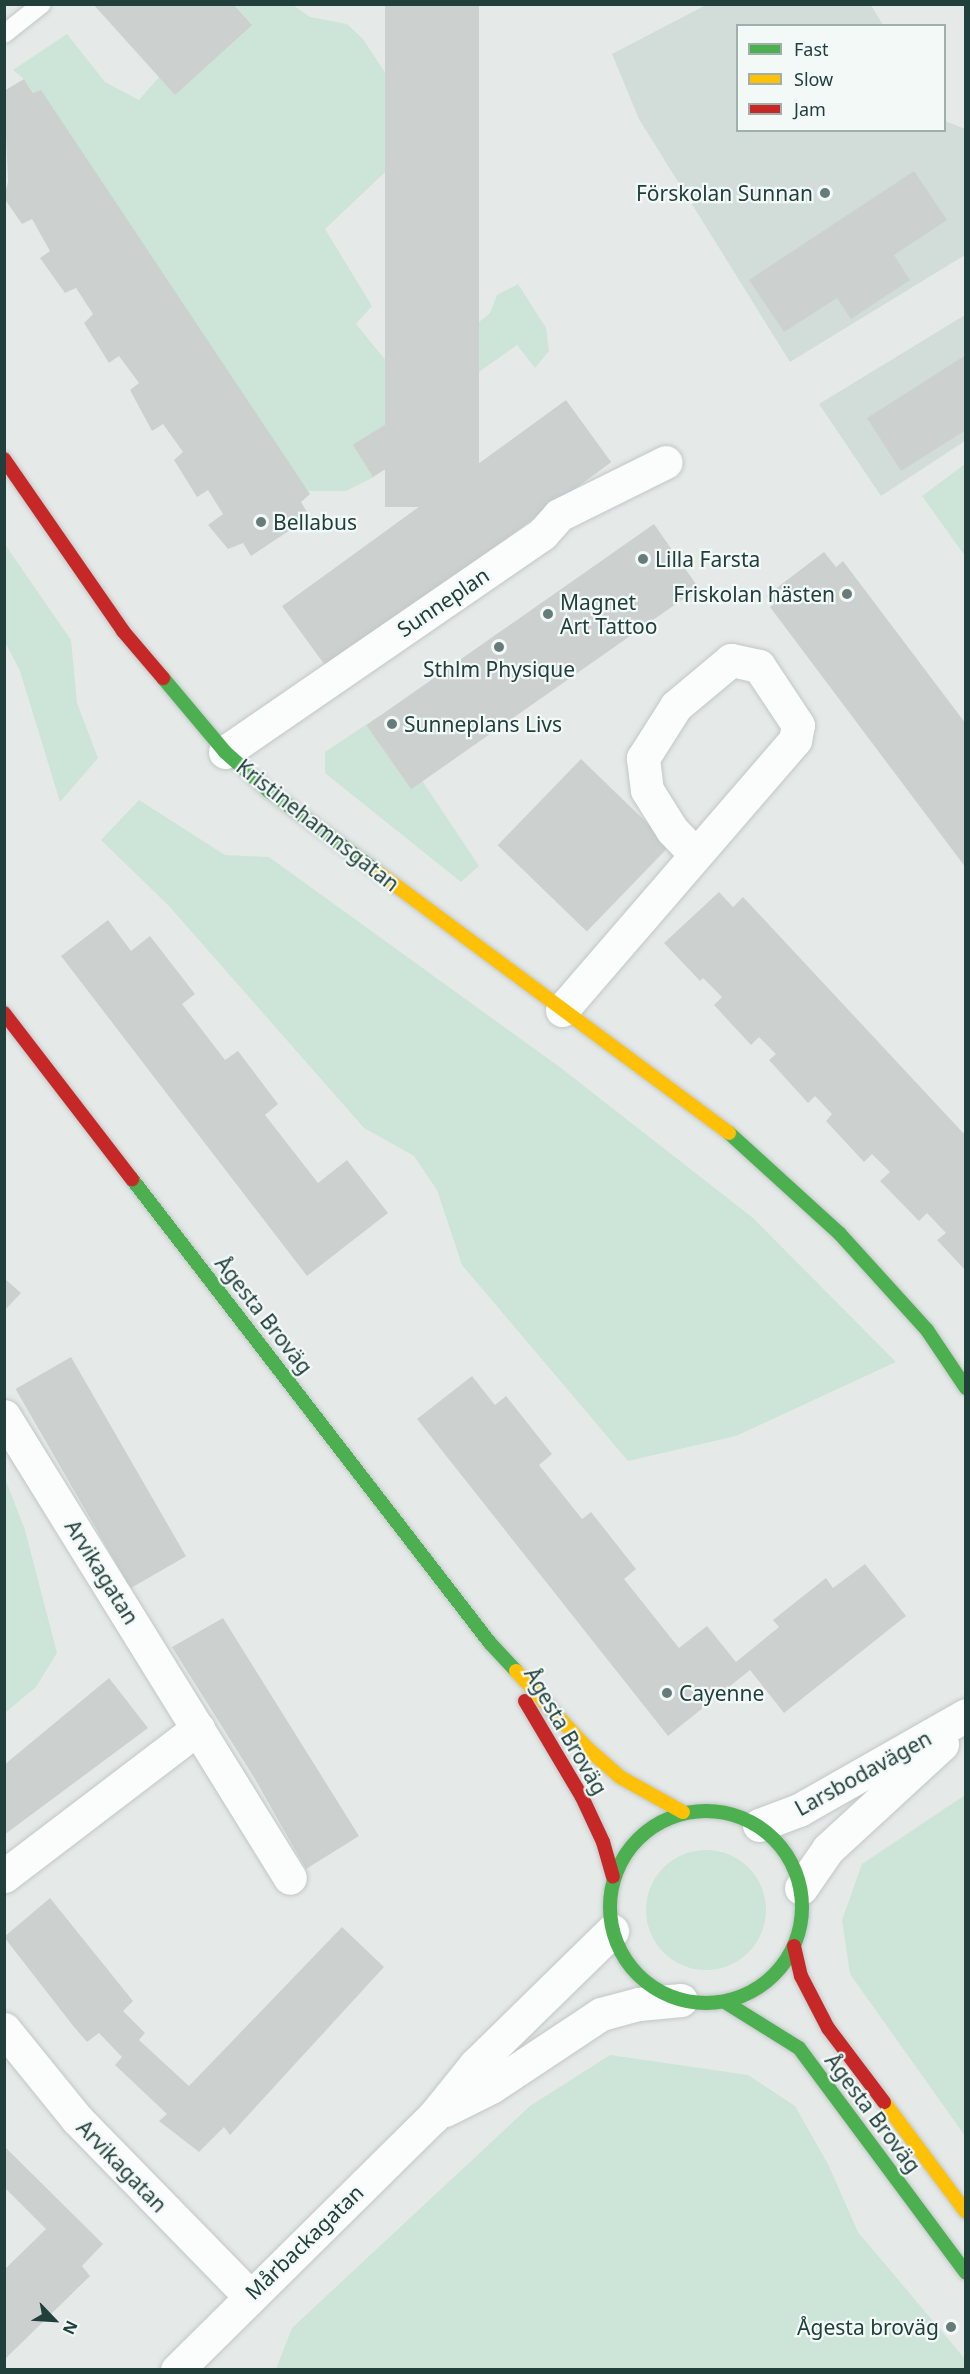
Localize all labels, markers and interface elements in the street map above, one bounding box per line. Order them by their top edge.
legend [736,24,946,132]
text: Fast [794,37,829,61]
text: Slow [794,67,833,91]
text: Jam [794,97,826,121]
place label: Förskolan Sunnan [636,180,813,206]
marker: Förskolan Sunnan [818,186,832,200]
place label: Bellabus [273,509,357,535]
marker: Bellabus [254,515,268,529]
place label: Lilla Farsta [655,546,760,572]
marker: Lilla Farsta [636,552,650,566]
street label: Sunneplan [392,562,494,642]
place label: Friskolan hästen [673,581,835,607]
marker: Friskolan hästen [840,587,854,601]
place label: Magnet Art Tattoo [560,589,657,639]
marker: Magnet Art Tattoo [541,607,555,621]
marker: Sthlm Physique [492,640,506,654]
place label: Sthlm Physique [423,656,575,682]
place label: Sunneplans Livs [404,711,562,737]
marker: Sunneplans Livs [385,717,399,731]
street label: Kristinehamnsgatan [232,754,404,896]
street label: Ågesta Broväg [210,1251,318,1379]
street label: Arvikagatan [60,1515,144,1629]
street label: Ågesta Broväg [519,1663,613,1799]
place label: Cayenne [679,1680,764,1706]
marker: Cayenne [660,1686,674,1700]
street label: Larsbodavägen [790,1725,936,1821]
street label: Ågesta Broväg [820,2048,926,2178]
street label: Arvikagatan [72,2115,172,2217]
street label: Mårbackagatan [240,2179,368,2305]
north arrow [24,2290,84,2350]
place label: Ågesta broväg [797,2314,939,2340]
text: N [58,2317,83,2338]
marker: Ågesta broväg [944,2320,958,2334]

